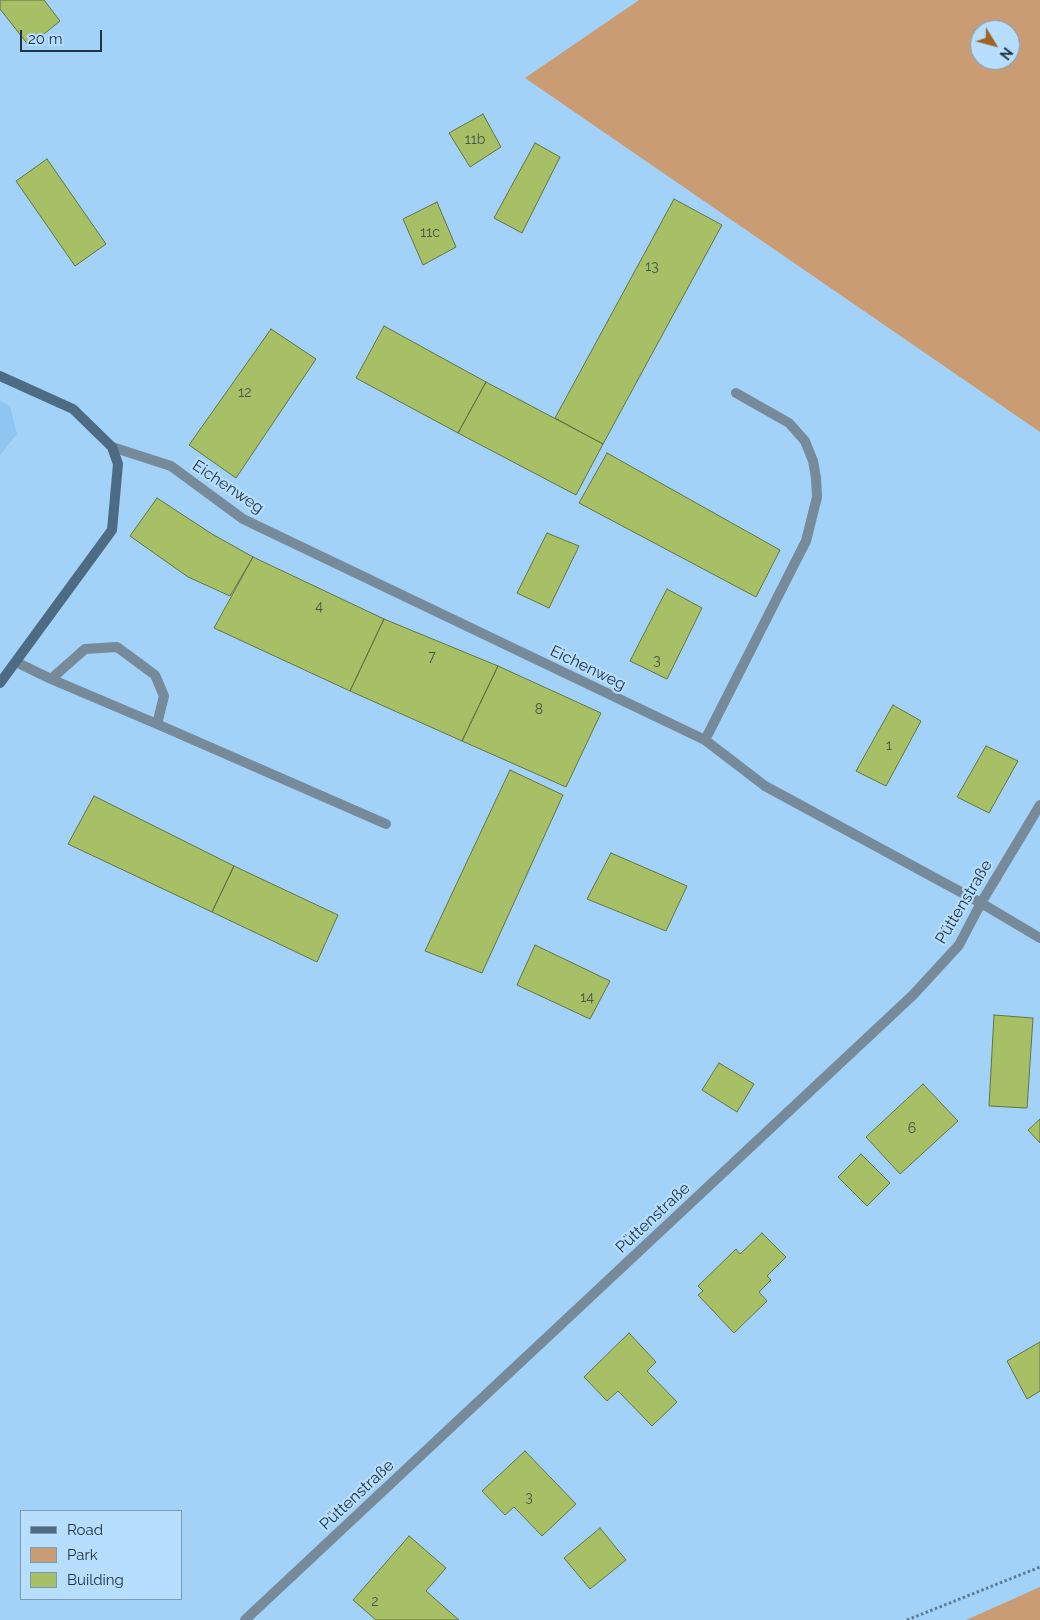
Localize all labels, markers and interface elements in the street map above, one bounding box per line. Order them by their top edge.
scale bar [22,20,105,52]
north arrow [970,20,1020,70]
text: 20 m [28,30,63,48]
text: N [997,44,1016,63]
house number: 11b [465,132,485,148]
house number: 11c [420,225,440,241]
house number: 13 [645,259,659,275]
house number: 12 [238,385,252,401]
street label: Eichenweg [189,456,267,518]
house number: 4 [315,599,323,615]
street label: Eichenweg [547,641,629,695]
house number: 7 [428,649,436,665]
house number: 3 [653,653,661,669]
house number: 8 [535,702,543,718]
house number: 1 [886,738,892,754]
street label: Püttenstraße [931,857,997,947]
house number: 14 [580,990,594,1006]
house number: 6 [908,1121,916,1137]
street label: Püttenstraße [612,1179,694,1257]
street label: Püttenstraße [316,1456,398,1534]
house number: 3 [525,1490,533,1506]
legend [20,1510,182,1600]
text: Road [67,1521,103,1539]
text: Park [67,1546,98,1564]
text: Building [67,1571,124,1589]
house number: 2 [371,1594,379,1610]

